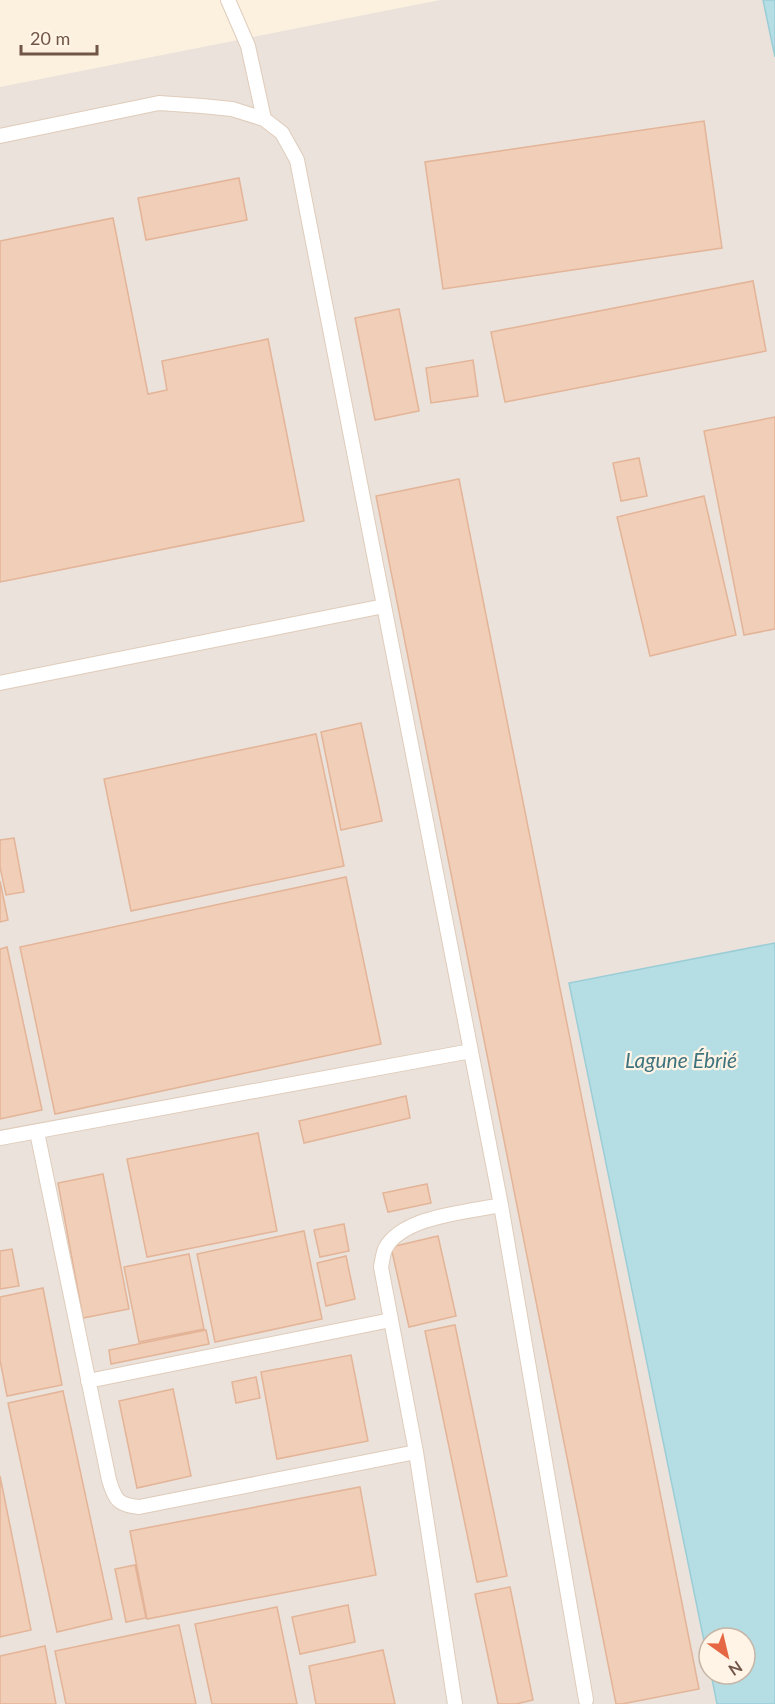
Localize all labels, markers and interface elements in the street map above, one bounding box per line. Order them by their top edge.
scale bar [21,18,98,56]
text: 20 m [30,27,70,49]
water label: Lagune Ébrié [625,1047,737,1072]
north arrow [697,1626,757,1686]
text: N [725,1658,746,1680]

